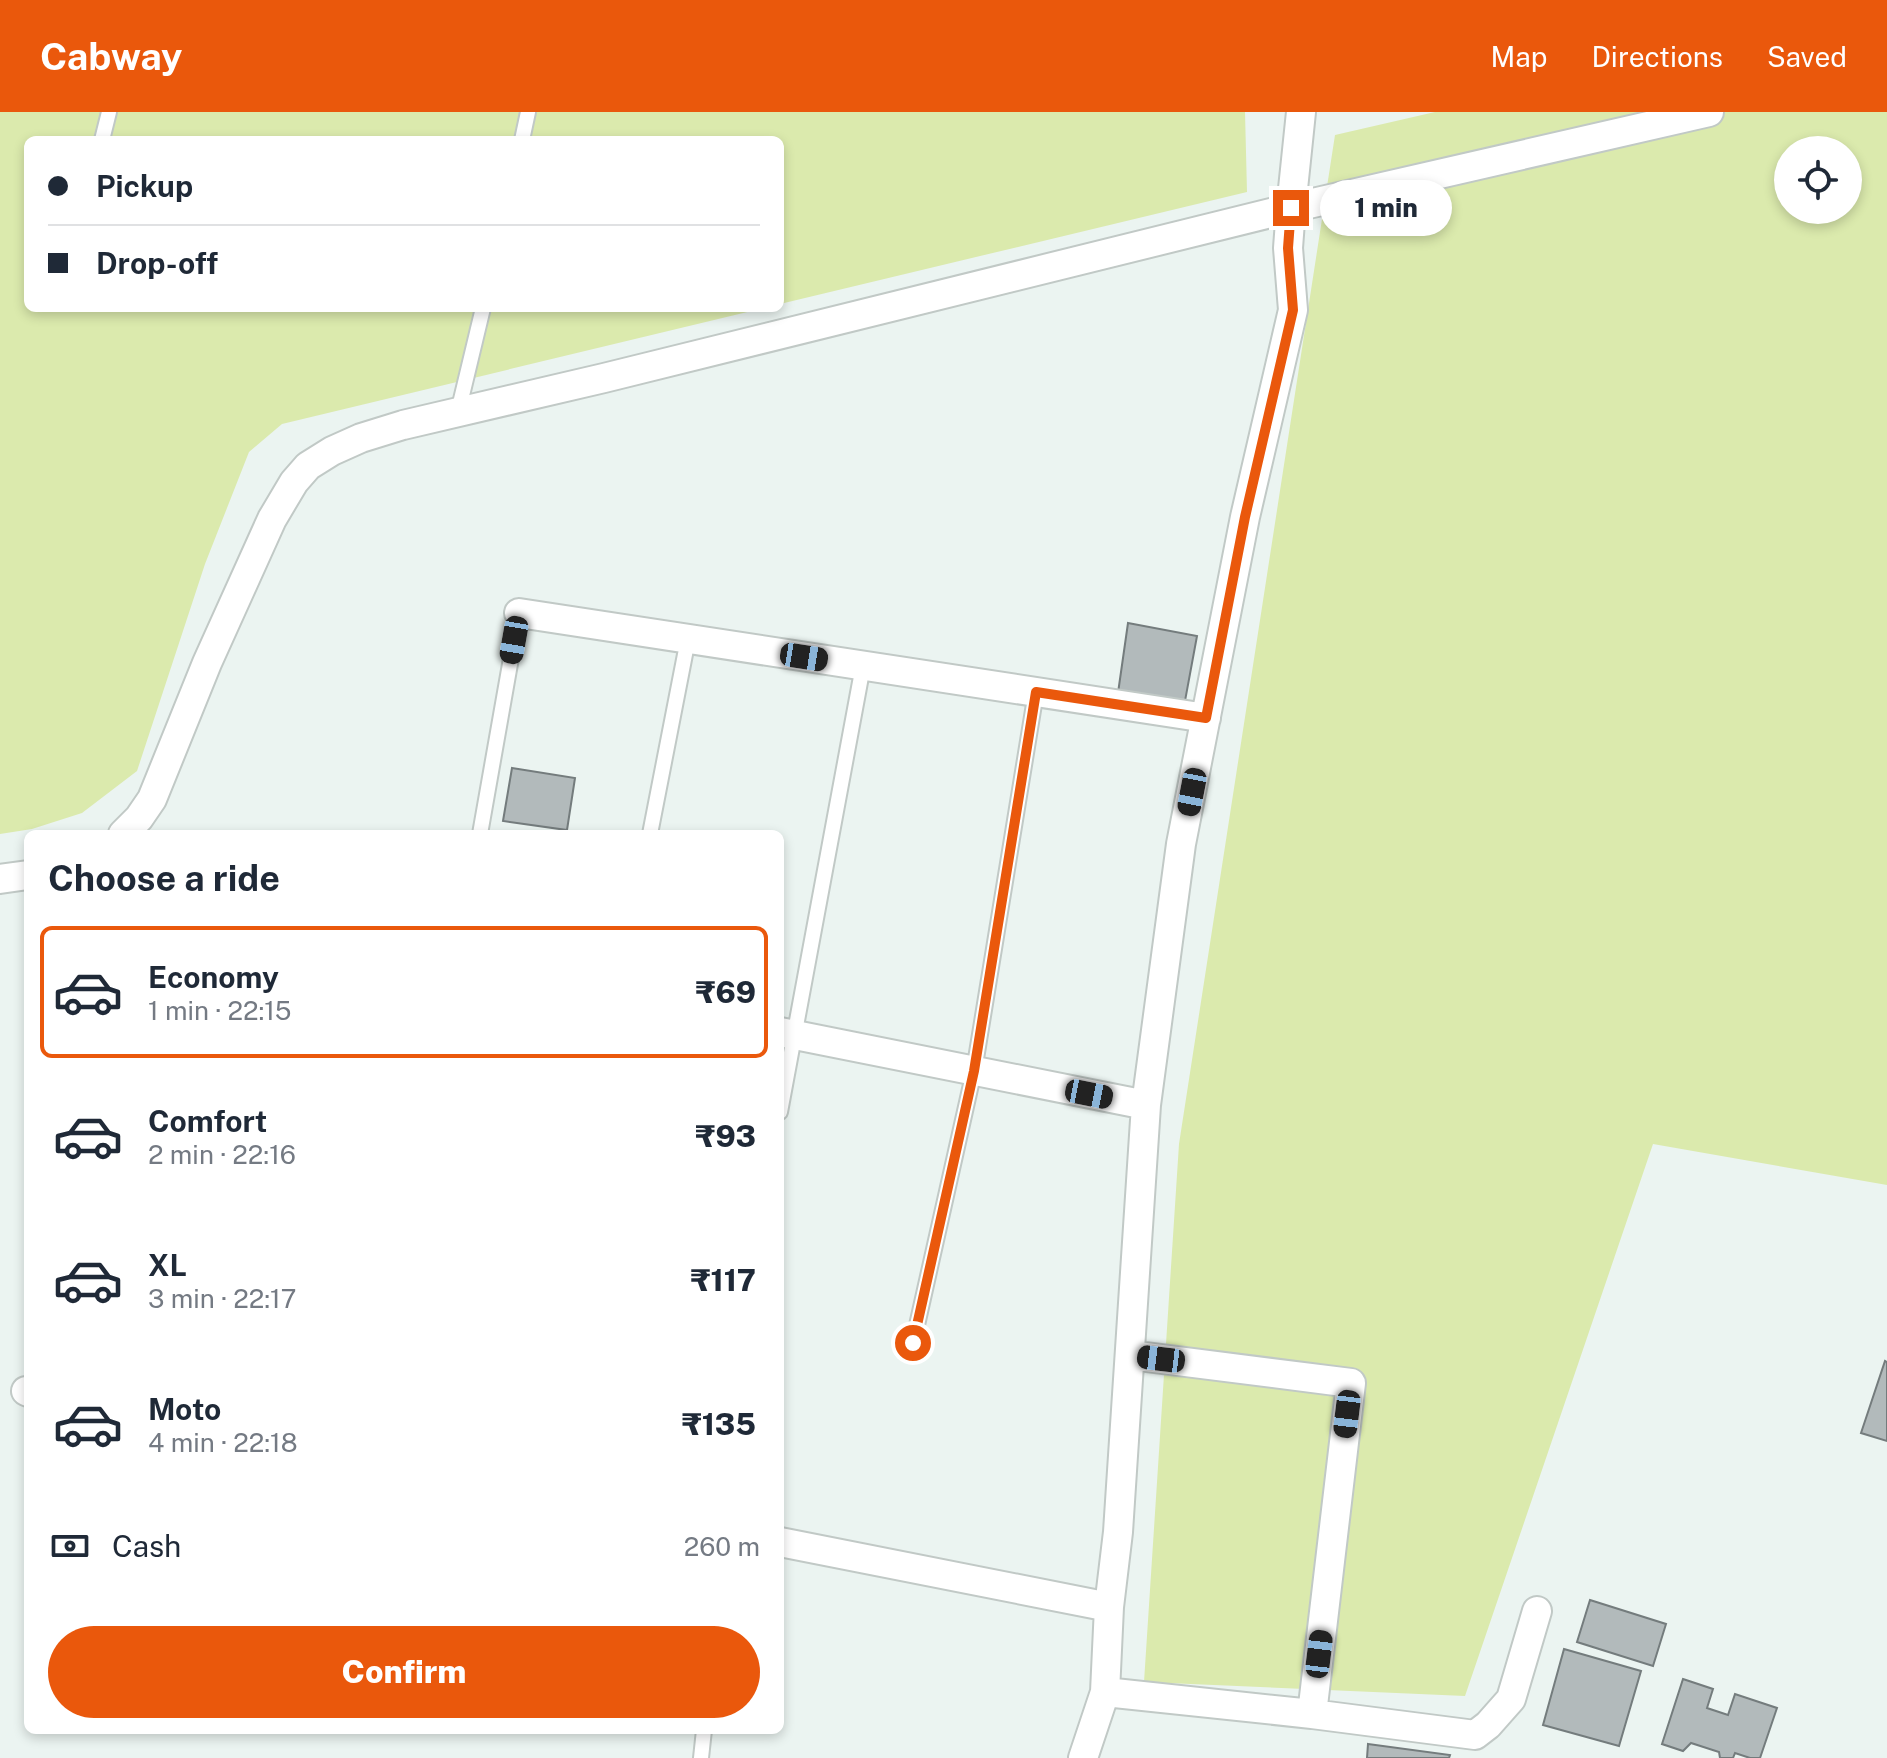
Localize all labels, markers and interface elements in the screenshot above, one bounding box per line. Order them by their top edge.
text: Cabway [40,34,182,79]
text: Map [1491,40,1547,73]
text: Directions [1591,40,1723,73]
text: Saved [1767,40,1847,73]
map controls [1774,136,1862,224]
button: locate [1774,136,1862,224]
text: Pickup [96,168,193,204]
callout: 1 min [1319,180,1451,236]
route end [1273,190,1309,226]
text: 1 min [1354,192,1418,223]
text: Drop-off [96,245,218,281]
car [498,614,530,666]
car [778,641,830,673]
car [1176,766,1208,818]
text: Choose a ride [48,857,280,899]
icon: car [52,956,124,1028]
text: Economy [148,959,279,995]
text: ₹69 [695,974,756,1010]
text: 1 min · 22:15 [148,995,292,1026]
car [1063,1078,1115,1110]
icon: car [52,1100,124,1172]
text: Comfort [148,1103,267,1139]
text: ₹93 [695,1118,756,1154]
text: 2 min · 22:16 [148,1139,296,1170]
icon: car [52,1244,124,1316]
text: XL [148,1247,187,1283]
text: ₹117 [690,1262,756,1298]
text: 3 min · 22:17 [148,1283,296,1314]
route start [895,1325,931,1361]
car [1136,1344,1186,1374]
icon: car [52,1388,124,1460]
car [1332,1389,1362,1439]
text: Moto [148,1391,221,1427]
text: ₹135 [682,1406,756,1442]
text: 4 min · 22:18 [148,1427,297,1458]
icon: cash [48,1524,92,1568]
text: Cash [112,1528,181,1564]
text: 260 m [684,1531,760,1562]
button: Confirm [48,1626,760,1718]
car [1304,1629,1334,1679]

